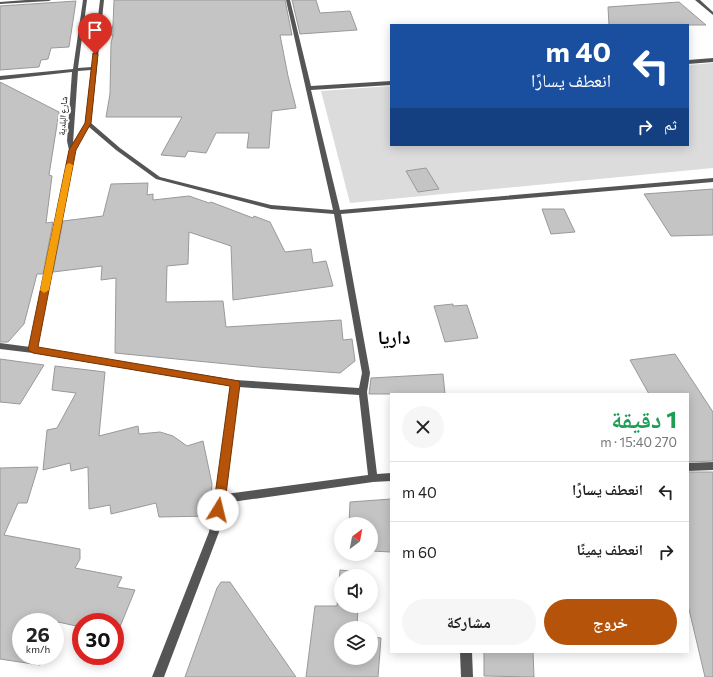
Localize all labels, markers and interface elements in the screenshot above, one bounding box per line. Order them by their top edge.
pin [78,13,112,54]
icon: arrive [84,19,106,41]
text: 40 m [545,34,611,68]
icon: left [625,40,677,92]
text: انعطف يسارًا [531,69,611,91]
street label: شارع البلدية [56,96,70,136]
text: ثم [664,115,677,133]
icon: right [634,116,656,138]
district label: داريا [378,325,410,349]
text: 1 دقيقة [611,404,677,433]
button: close [402,406,444,448]
text: 270 m · 15:40 [600,434,677,450]
text: انعطف يسارًا [572,480,643,498]
icon: left [655,481,677,503]
text: 40 m [402,483,437,501]
position arrow [197,489,239,531]
north arrow [334,517,378,561]
map controls [334,517,378,665]
text: انعطف يمينًا [577,540,643,558]
icon: right [655,541,677,563]
text: 60 m [402,543,437,561]
button: sound [334,569,378,613]
button: مشاركة [402,599,536,645]
button: خروج [544,599,677,645]
speed limit sign: 30 [72,613,124,665]
button: layers [334,621,378,665]
text: 26 [26,622,50,646]
text: km/h [26,643,50,655]

